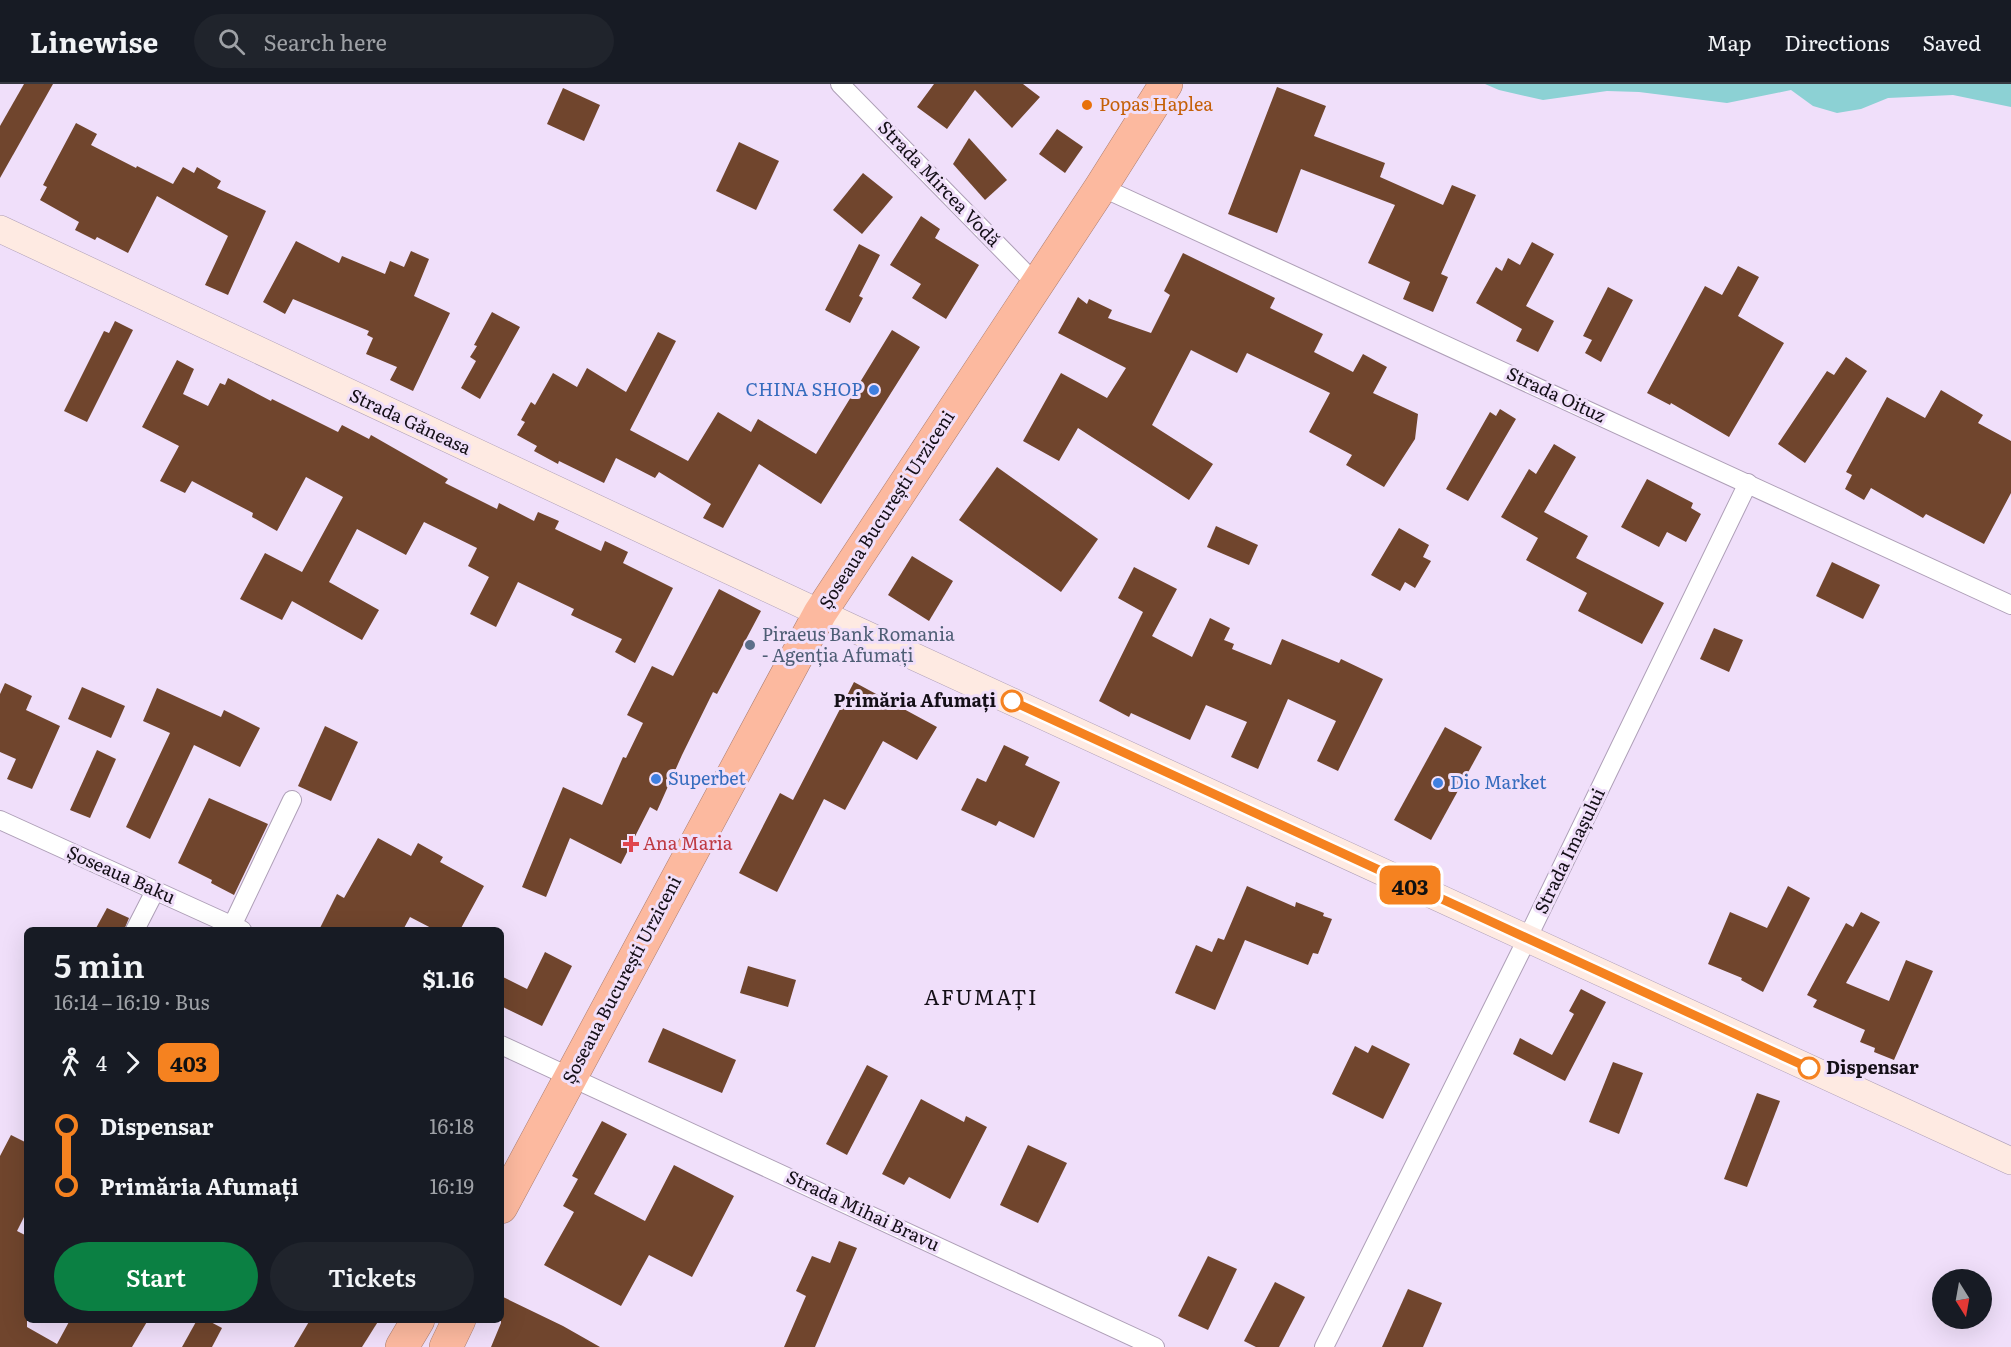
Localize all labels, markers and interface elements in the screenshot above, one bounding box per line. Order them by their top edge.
search box [194,14,614,68]
text: Linewise [30,20,158,62]
icon: search [215,25,248,58]
text: Search here [263,25,387,58]
text: Map [1707,26,1752,57]
text: Directions [1785,26,1890,57]
text: Saved [1923,26,1981,57]
place label: Popas Haplea [1099,90,1213,117]
marker: Popas Haplea [1080,98,1094,112]
street label: Strada Mircea Vodă [873,114,1008,252]
street label: Strada Oituz [1503,359,1611,428]
place label: CHINA SHOP [746,375,862,402]
street label: Strada Găneasa [345,381,476,461]
marker: CHINA SHOP [867,383,881,397]
street label: Șoseaua București Urziceni [811,405,960,614]
place label: Piraeus Bank Romania - Agenția Afumați [762,620,955,668]
marker: Piraeus Bank Romania - Agenția Afumați [743,638,757,652]
place label: Primăria Afumați [834,686,996,713]
marker: Primăria Afumați [1001,690,1023,712]
place label: Superbet [668,764,746,791]
place label: Dio Market [1450,768,1547,795]
marker: Superbet [649,772,663,786]
marker: Dio Market [1431,776,1445,790]
street label: Strada Imașului [1527,783,1611,918]
place label: Ana Maria [643,829,733,856]
marker: Ana Maria [624,837,638,851]
street label: Șoseaua Baku [63,838,180,910]
line badge: 403 [1376,866,1444,904]
text: 403 [1392,870,1428,901]
street label: Șoseaua București Urziceni [554,871,687,1088]
text: 5 min [54,939,145,988]
text: $1.16 [423,962,474,995]
district label: AFUMAȚI [924,980,1038,1011]
text: 16:14 – 16:19 · Bus [54,986,210,1016]
icon: walk [54,1046,87,1079]
icon: forward [116,1046,149,1079]
text: 4 [96,1047,107,1077]
text: 403 [170,1047,207,1078]
place label: Dispensar [1826,1053,1919,1080]
marker: Dispensar [1798,1057,1820,1079]
text: Dispensar [100,1109,213,1142]
text: 16:18 [429,1110,474,1140]
street label: Strada Mihai Bravu [783,1162,945,1257]
text: Primăria Afumați [100,1169,299,1202]
text: 16:19 [430,1170,474,1200]
button: Start [54,1242,258,1311]
button: Tickets [270,1242,474,1311]
north arrow [1932,1269,1992,1329]
map controls [1932,1269,1992,1329]

